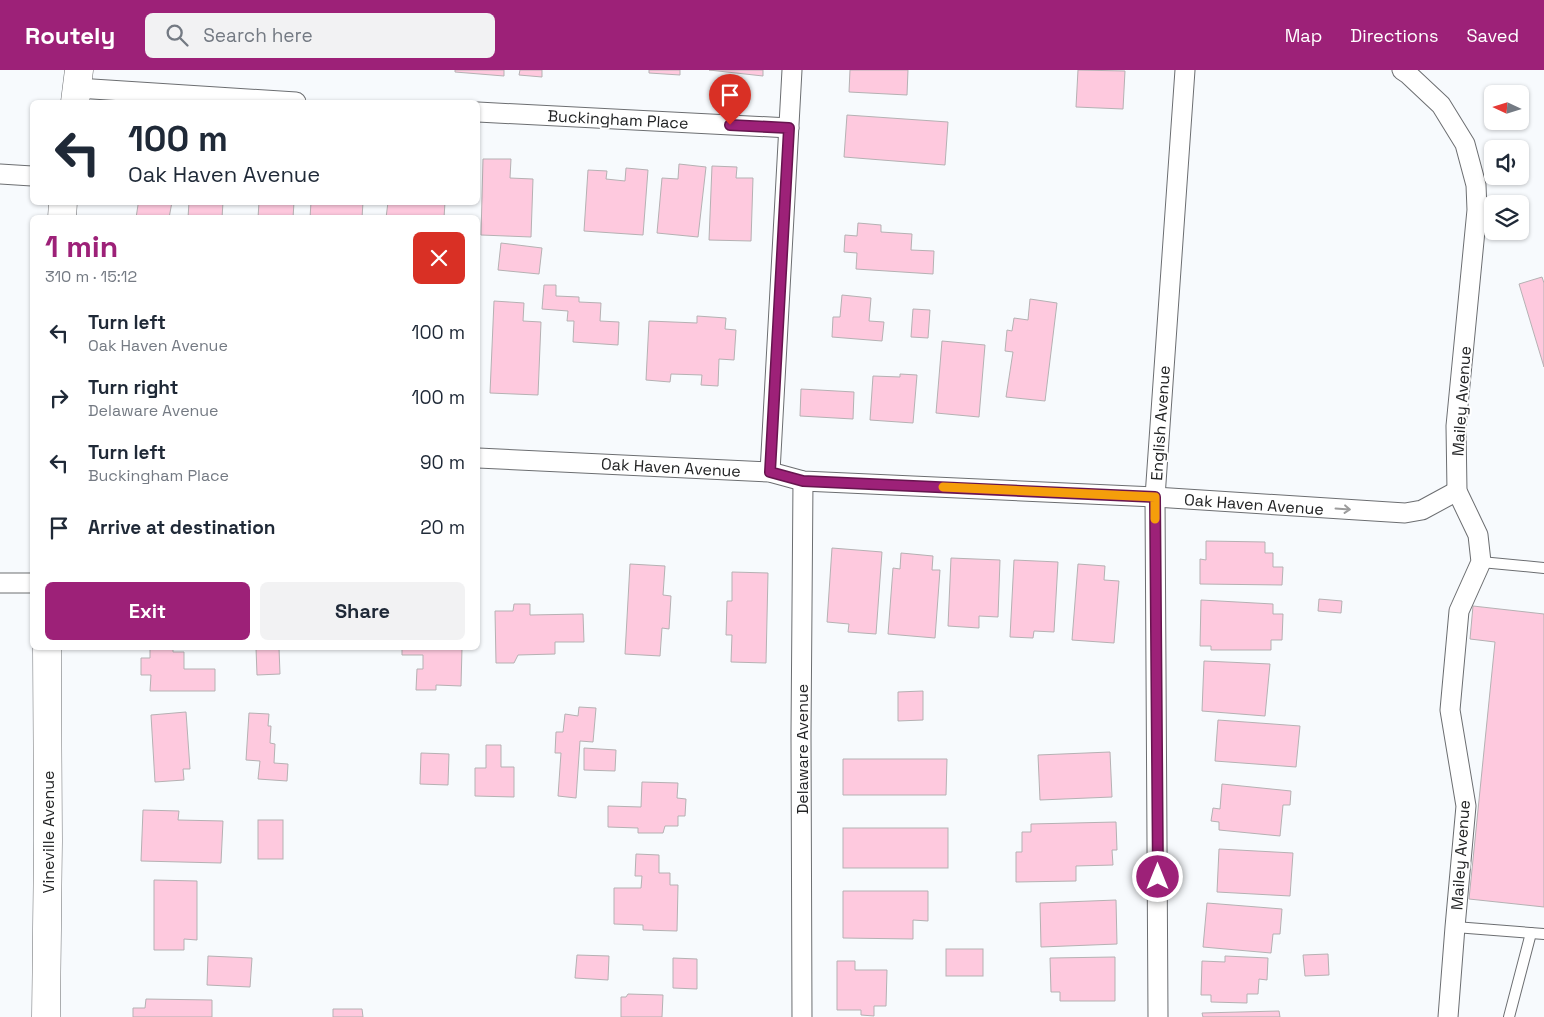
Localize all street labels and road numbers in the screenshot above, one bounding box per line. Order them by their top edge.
street label: Buckingham Place [547,105,689,134]
street label: Mailey Avenue [1447,345,1476,457]
street label: English Avenue [1146,365,1175,481]
street label: Oak Haven Avenue [601,453,741,482]
street label: Oak Haven Avenue [1183,489,1324,520]
street label: Delaware Avenue [792,684,813,814]
street label: Vineville Avenue [38,770,59,894]
street label: Mailey Avenue [1446,799,1475,911]

